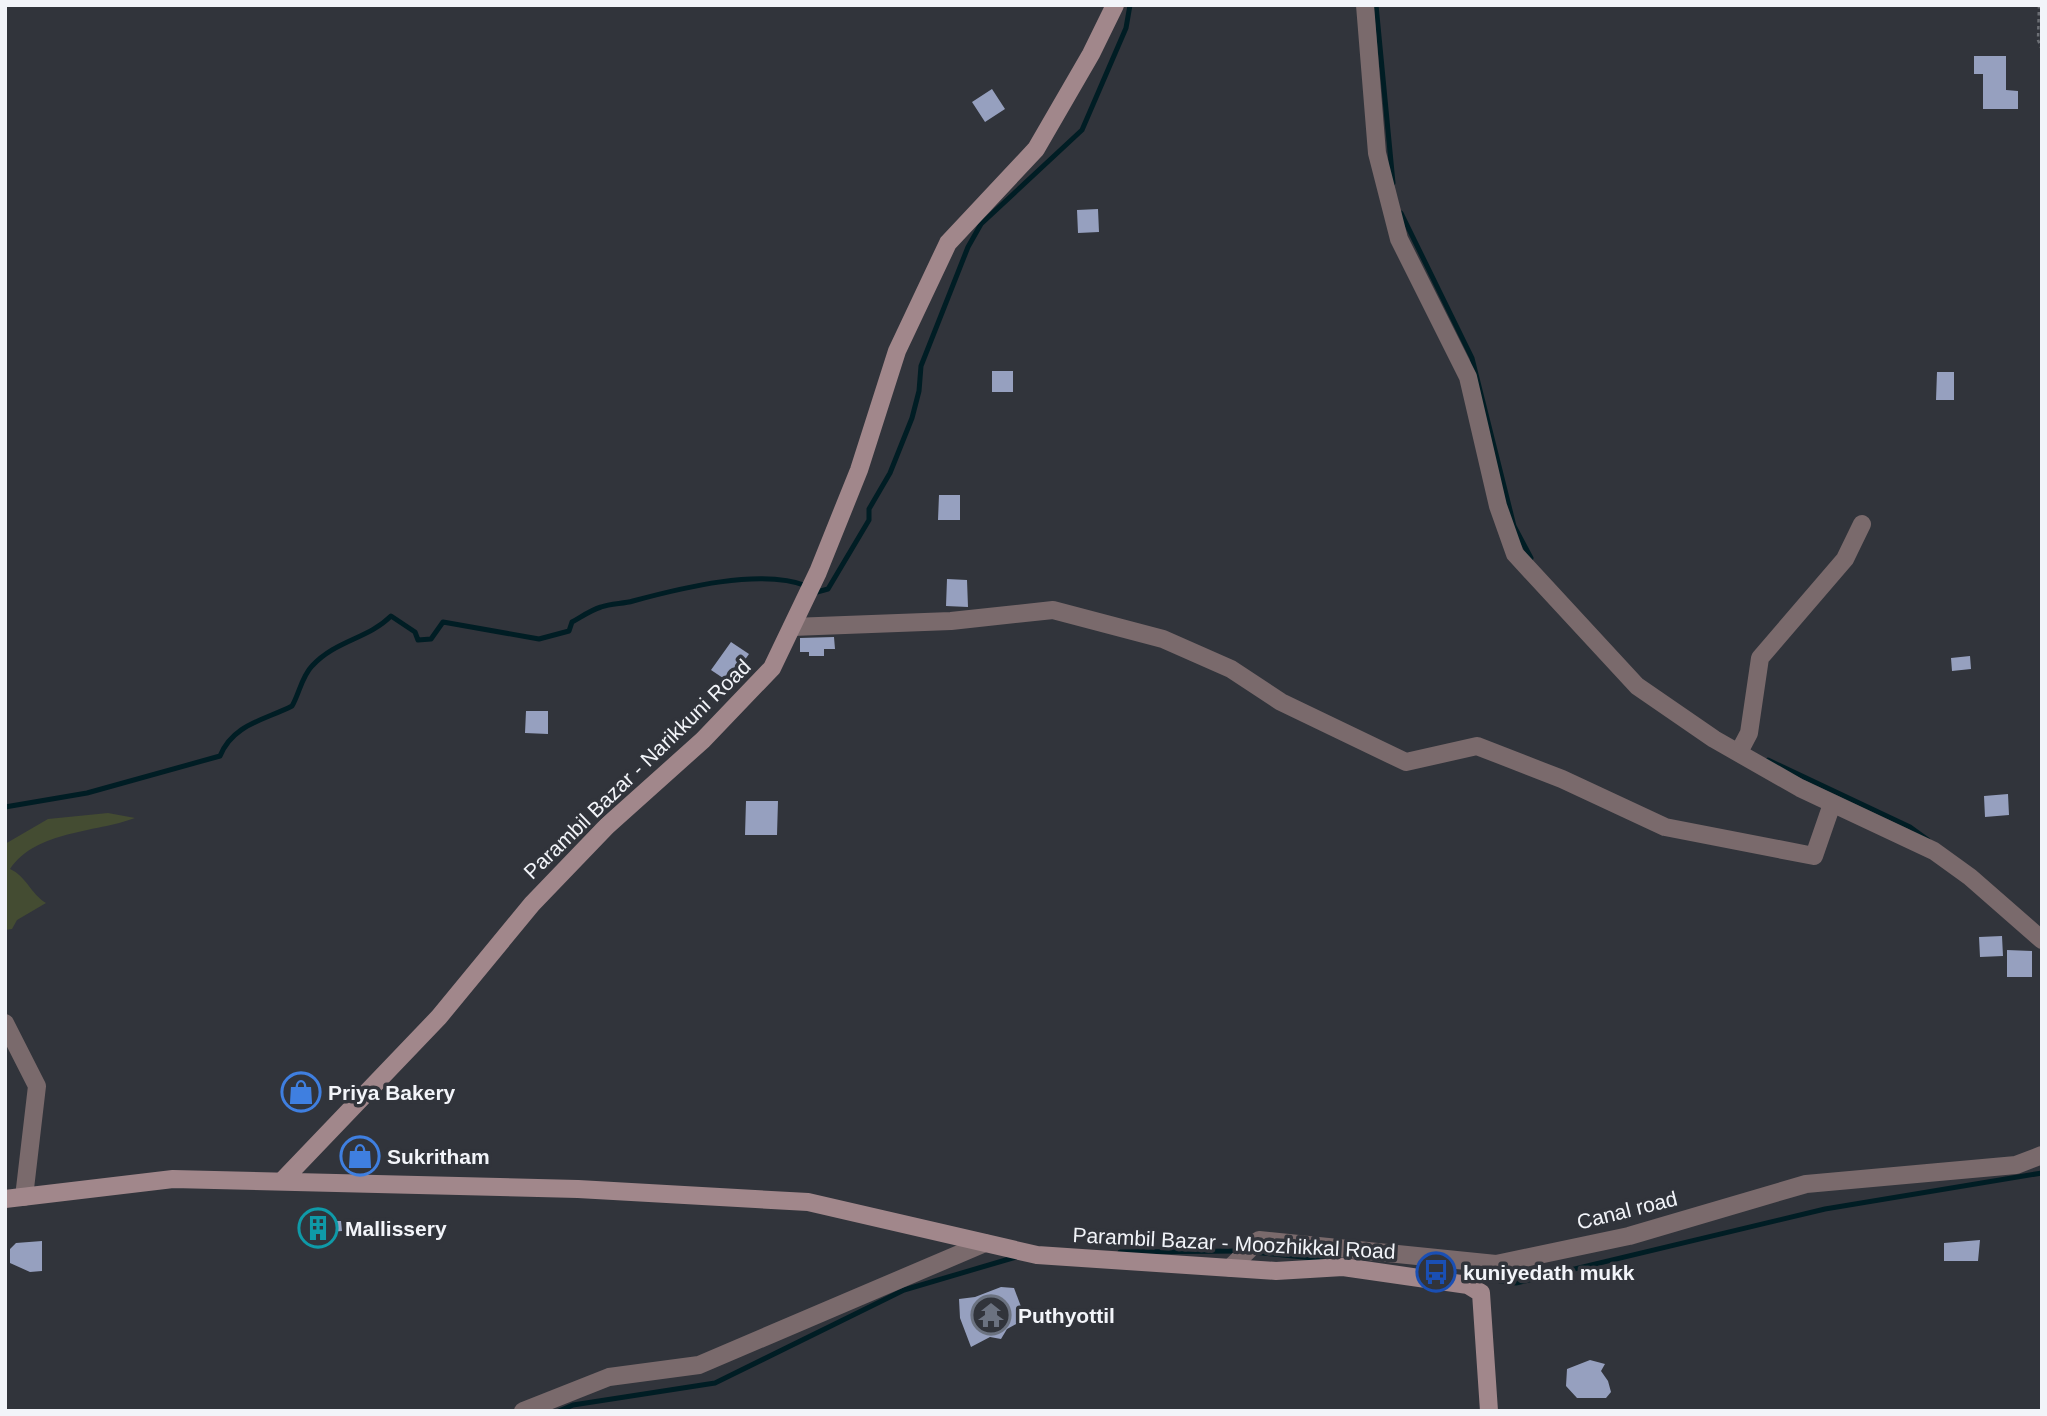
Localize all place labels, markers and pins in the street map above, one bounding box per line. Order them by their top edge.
shop icon: Priya Bakery [280,1071,322,1113]
place label: Priya Bakery [328,1081,456,1104]
shop icon: Sukritham [339,1135,381,1177]
place label: Sukritham [387,1145,490,1168]
building icon: Mallissery [297,1207,339,1249]
place label: Mallissery [345,1217,447,1240]
bus stop icon: kuniyedath mukk [1415,1251,1457,1293]
place label: kuniyedath mukk [1463,1261,1635,1284]
temple icon: Puthyottil [970,1294,1012,1336]
place label: Puthyottil [1018,1304,1115,1327]

